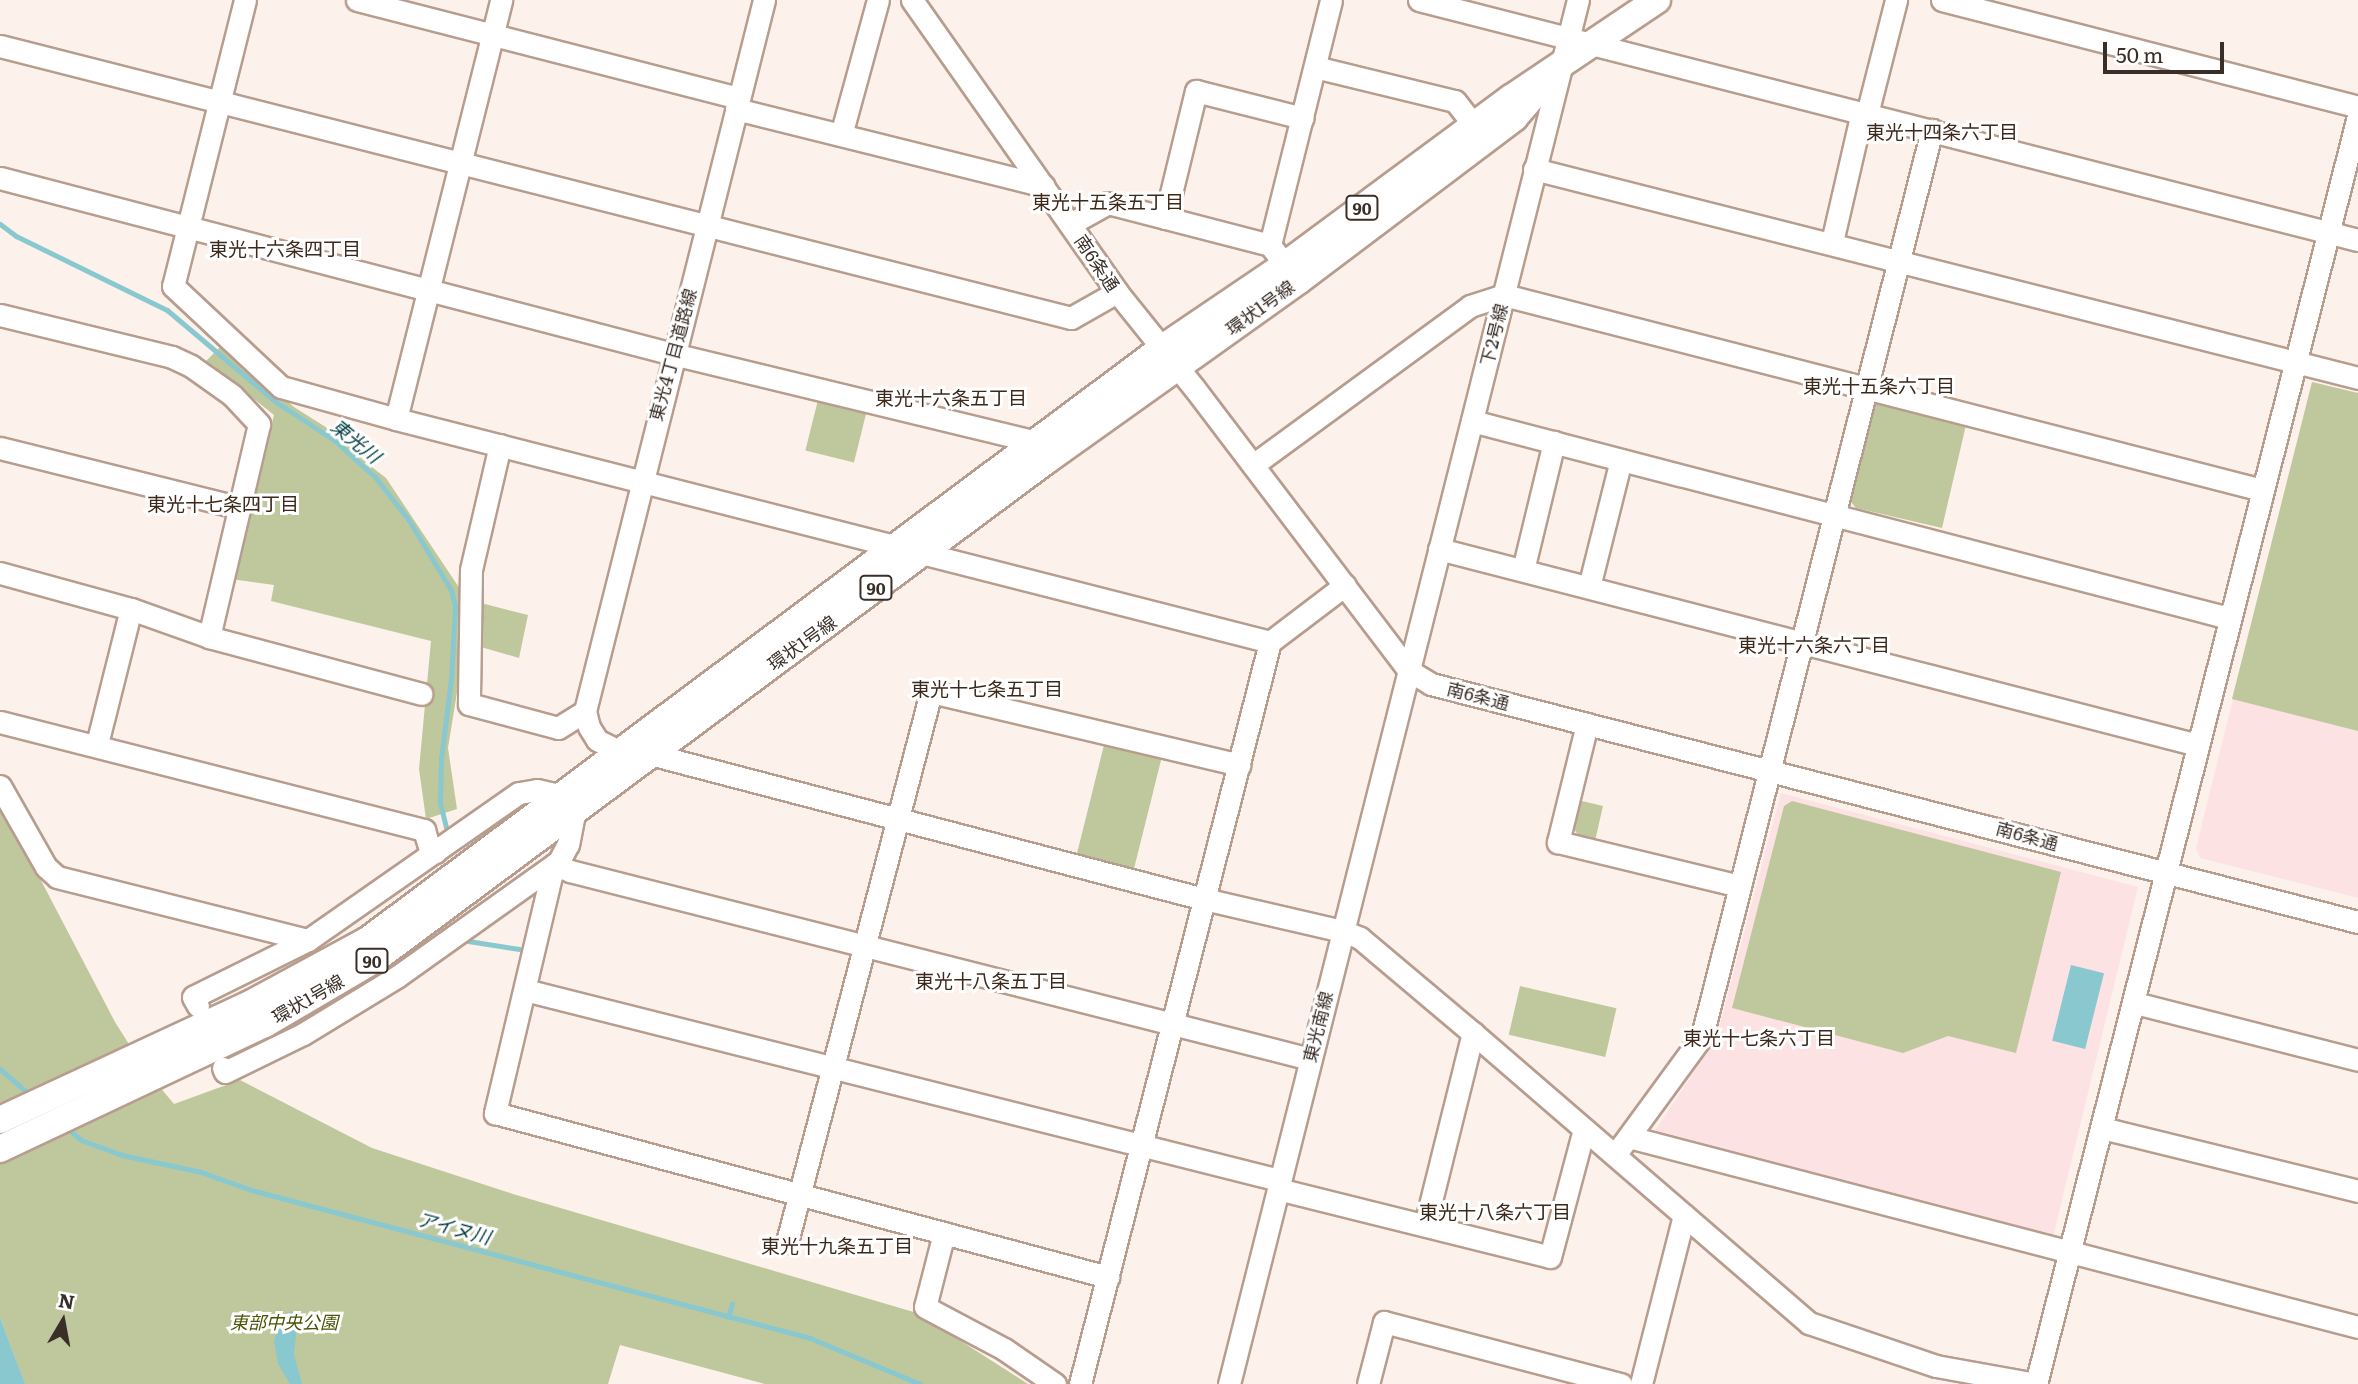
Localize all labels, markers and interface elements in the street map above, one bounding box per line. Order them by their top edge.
scale bar [2106,28,2227,72]
text: 50 m [2116,38,2163,69]
district label: 東光十四条六丁目 [1866,121,2018,143]
district label: 東光十五条五丁目 [1032,191,1184,213]
road number: 90 [1344,196,1380,220]
street label: 南6条通 [1070,231,1124,295]
district label: 東光十六条四丁目 [209,238,361,260]
street label: 環状1号線 [1222,276,1298,340]
street label: 東光4丁目道路線 [645,287,701,423]
street label: 下2号線 [1476,302,1512,368]
district label: 東光十五条六丁目 [1803,375,1955,397]
district label: 東光十六条五丁目 [875,387,1027,409]
water label: 東光川 [327,414,385,468]
district label: 東光十七条四丁目 [147,493,299,515]
road number: 90 [858,576,894,600]
street label: 環状1号線 [764,611,840,675]
district label: 東光十六条六丁目 [1738,634,1890,656]
district label: 東光十七条五丁目 [911,678,1063,700]
street label: 南6条通 [1444,678,1512,714]
street label: 南6条通 [1993,817,2061,855]
road number: 90 [354,948,390,973]
street label: 環状1号線 [268,970,348,1028]
district label: 東光十八条五丁目 [915,970,1067,992]
street label: 東光南線 [1299,989,1337,1065]
district label: 東光十七条六丁目 [1683,1027,1835,1049]
district label: 東光十八条六丁目 [1419,1201,1571,1223]
water label: アイヌ川 [414,1207,494,1249]
district label: 東光十九条五丁目 [761,1235,913,1257]
text: N [56,1285,77,1315]
north arrow [28,1286,98,1356]
park label: 東部中央公園 [230,1311,338,1333]

